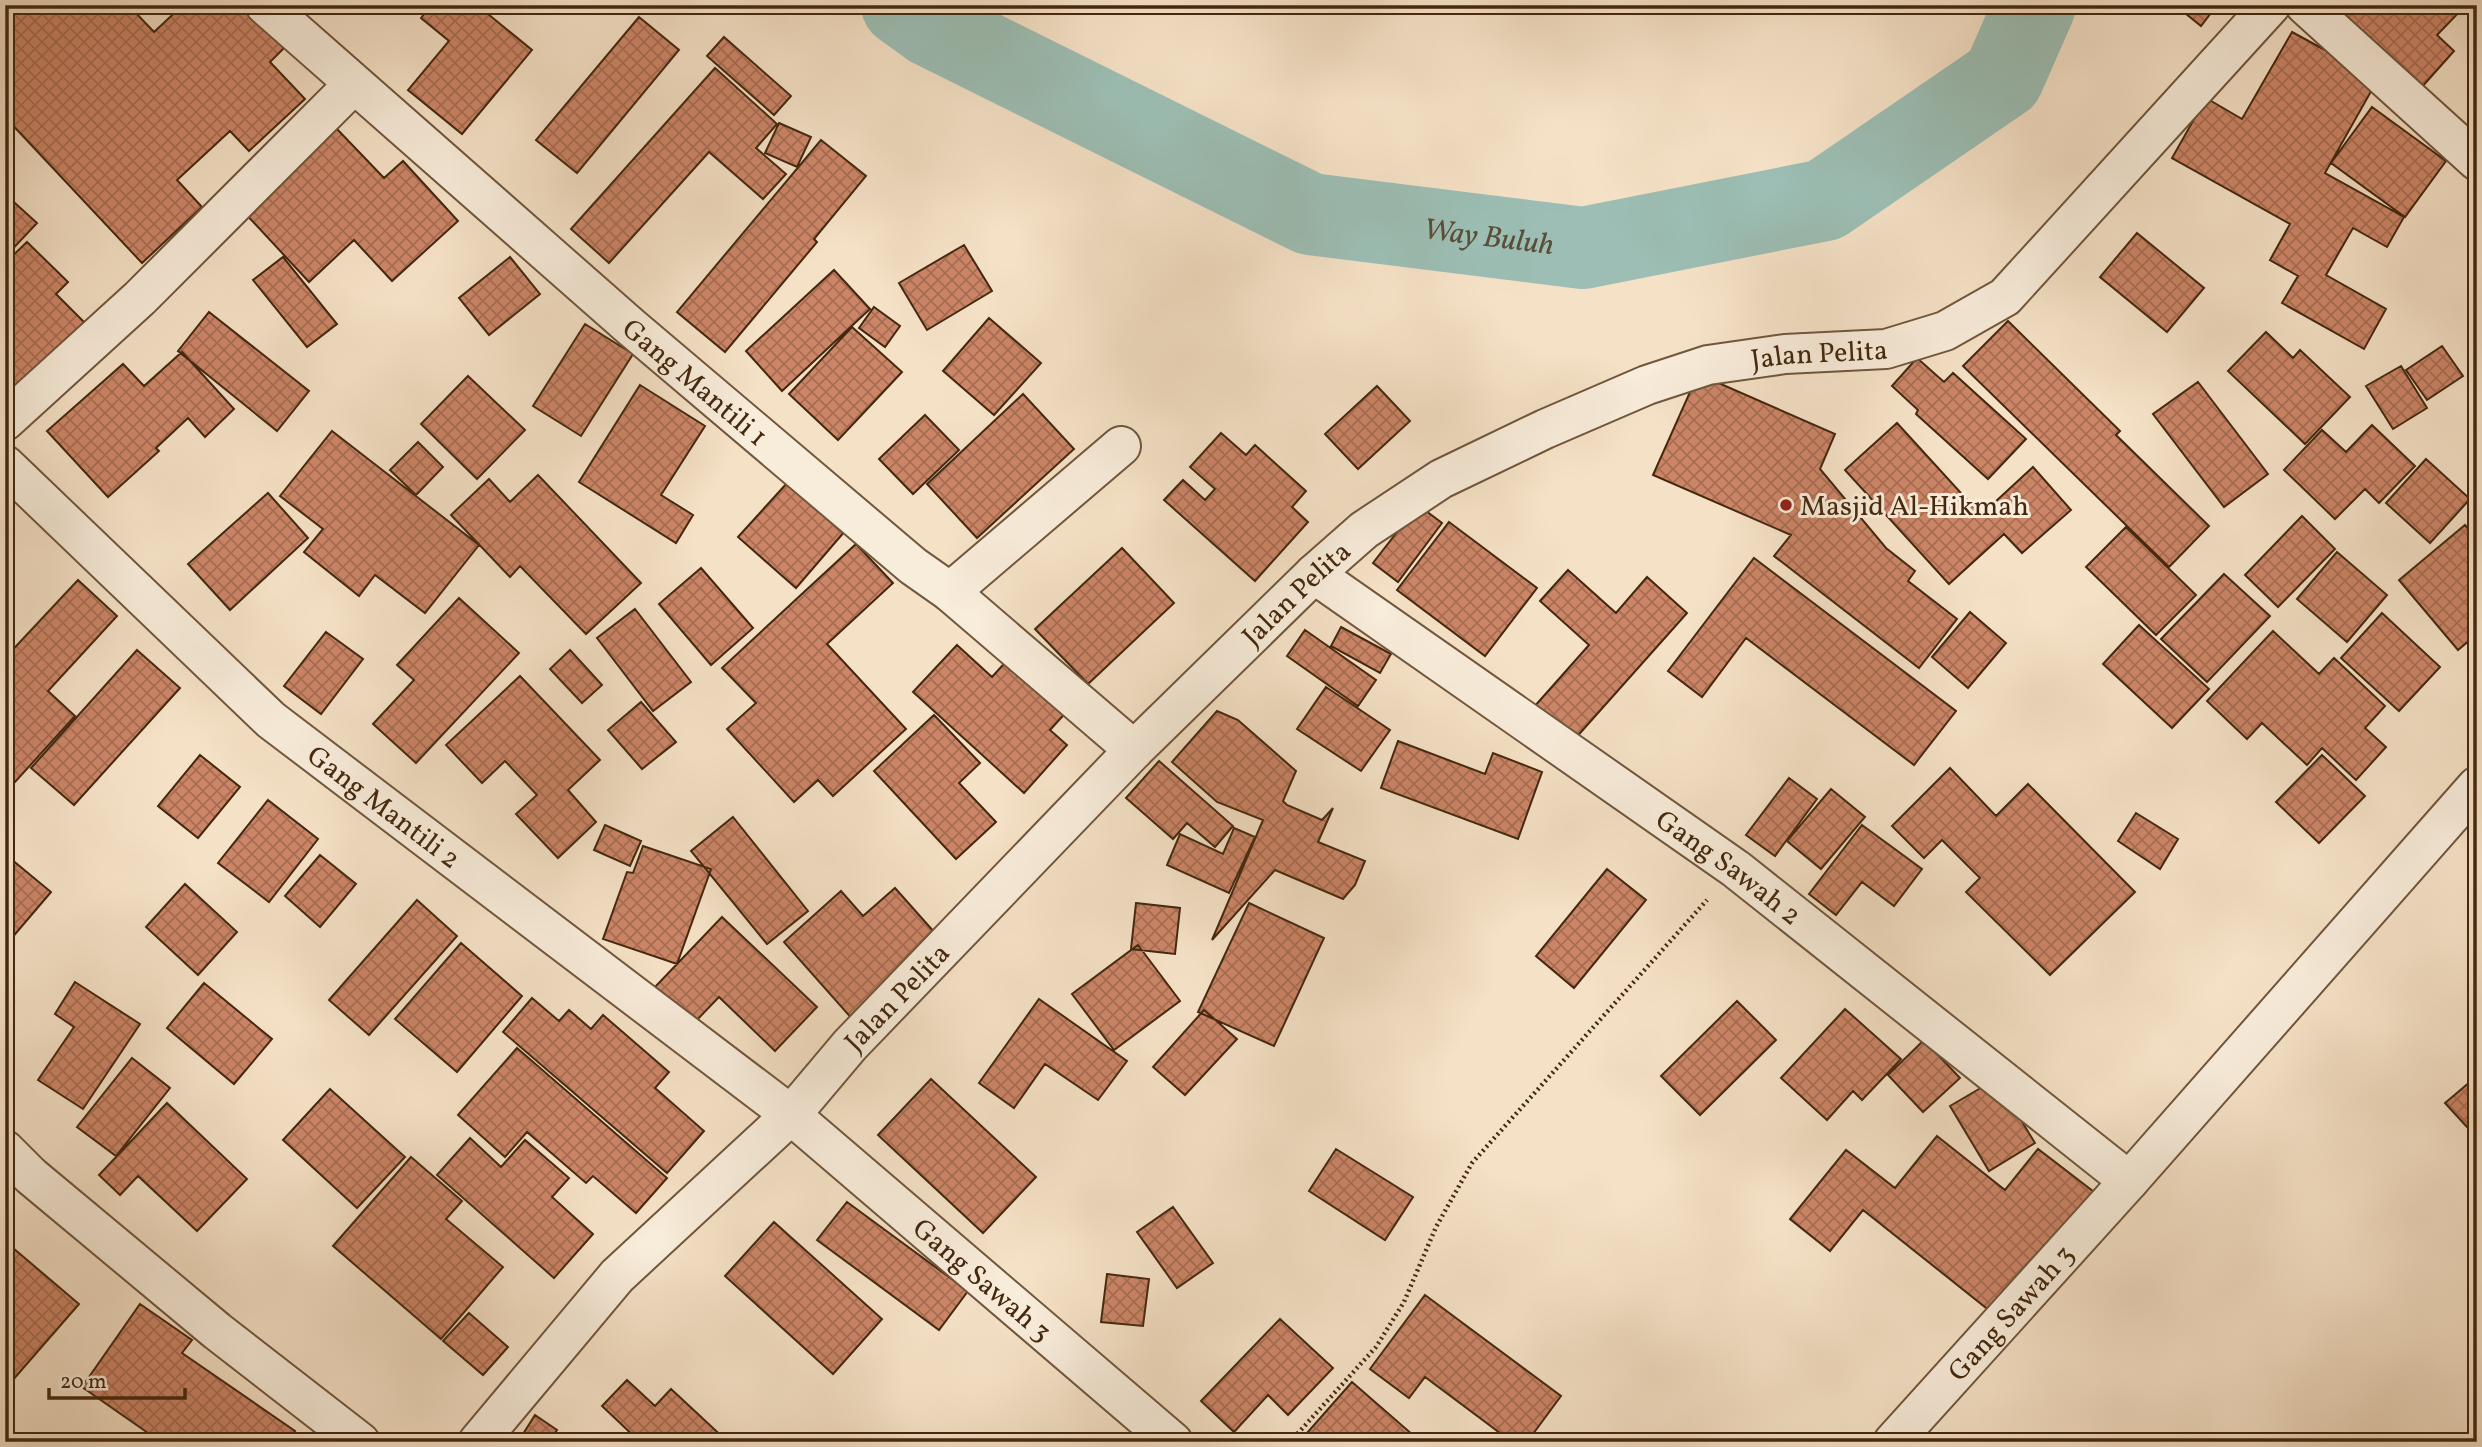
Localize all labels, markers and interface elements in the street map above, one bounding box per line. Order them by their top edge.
water label: Way Buluh [1421,209,1556,267]
street label: Gang Mantili 1 [613,311,775,456]
street label: Jalan Pelita [1748,332,1889,381]
place label: Masjid Al-Hikmah [1800,488,2029,527]
marker: Masjid Al-Hikmah [1778,497,1794,513]
street label: Jalan Pelita [1234,533,1360,656]
street label: Gang Mantili 2 [298,737,468,879]
street label: Gang Sawah 2 [1647,802,1809,936]
street label: Jalan Pelita [836,936,960,1062]
street label: Gang Sawah 3 [903,1210,1059,1352]
street label: Gang Sawah 3 [1940,1237,2084,1391]
scale bar [49,1356,186,1400]
text: 20 m [60,1368,106,1397]

